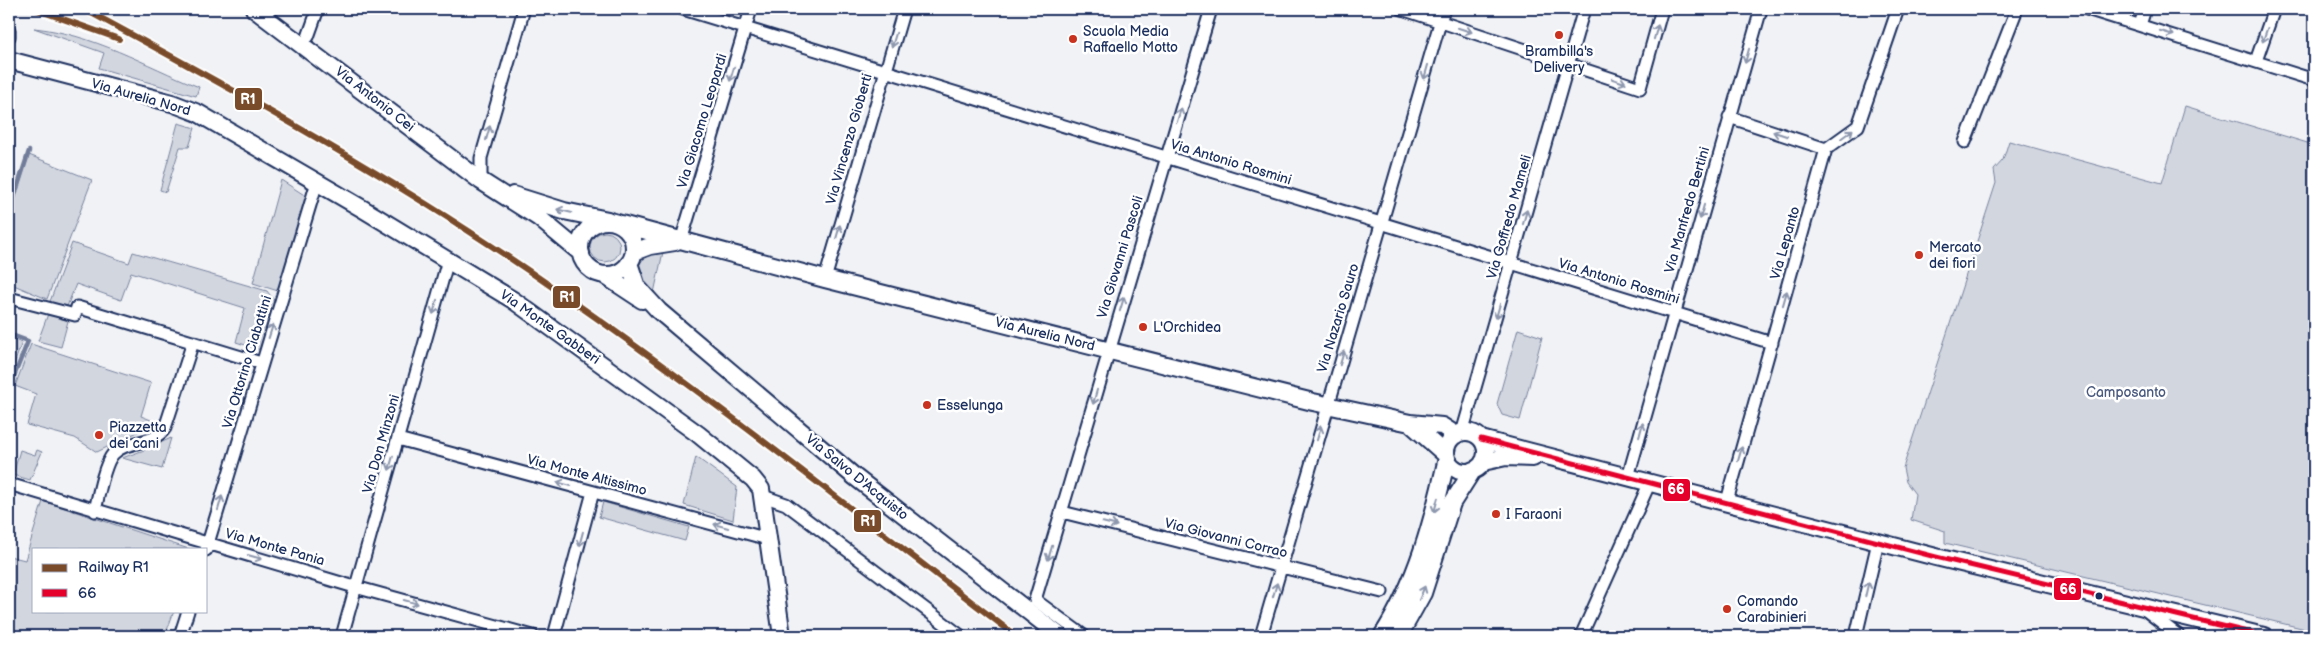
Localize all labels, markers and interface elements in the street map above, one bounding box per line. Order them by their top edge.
place label: Scuola Media Raffaello Motto [1083,23,1178,56]
one-way arrow [1651,24,1661,40]
one-way arrow [1457,26,1472,35]
one-way arrow [2260,27,2269,42]
marker: Brambilla's Delivery [1553,29,1565,41]
one-way arrow [2159,29,2174,38]
one-way arrow [888,32,898,48]
marker: Scuola Media Raffaello Motto [1067,33,1079,45]
place label: Brambilla's Delivery [1525,43,1593,76]
one-way arrow [1742,47,1751,63]
street label: Via Giacomo Leopardi [673,52,731,190]
street label: Via Antonio Cei [332,63,418,135]
one-way arrow [1420,64,1430,80]
one-way arrow [726,65,736,81]
street label: Via Vincenzo Gioberti [822,71,876,207]
street label: Via Aurelia Nord [89,75,193,119]
one-way arrow [1611,77,1626,86]
line badge: R1 [234,87,263,111]
text: R1 [240,91,256,108]
one-way arrow [1174,107,1184,123]
one-way arrow [484,126,494,142]
one-way arrow [1773,129,1788,138]
one-way arrow [1840,129,1854,139]
street label: Via Antonio Rosmini [1168,135,1294,189]
street label: Via Manfredo Bertini [1661,145,1713,275]
street label: Via Goffredo Mameli [1483,153,1535,281]
street label: Via Giovanni Pascoli [1093,194,1147,320]
one-way arrow [1697,203,1707,219]
street label: Via Lepanto [1766,204,1804,282]
one-way arrow [557,206,573,215]
one-way arrow [1520,209,1530,225]
one-way arrow [834,224,844,240]
place label: Mercato dei fiori [1929,239,1981,272]
marker: Mercato dei fiori [1913,249,1925,261]
street label: Via Antonio Rosmini [1556,254,1682,308]
street label: Via Nazario Sauro [1313,261,1363,375]
line badge: R1 [552,285,581,309]
street label: Via Monte Gabberi [497,286,603,368]
text: R1 [559,289,575,306]
one-way arrow [1780,291,1790,307]
street label: Via Ottorino Ciabattini [219,293,275,431]
one-way arrow [1117,296,1127,312]
one-way arrow [430,298,439,314]
one-way arrow [1492,302,1502,318]
street label: Via Aurelia Nord [993,313,1097,355]
place label: L'Orchidea [1153,319,1221,336]
marker: L'Orchidea [1137,321,1149,333]
one-way arrow [267,323,277,339]
one-way arrow [1337,351,1347,367]
park label: Camposanto [2086,384,2166,401]
one-way arrow [1089,389,1099,405]
street label: Via Don Minzoni [359,393,403,495]
place label: Esselunga [937,397,1003,414]
marker: Esselunga [921,399,933,411]
place label: Piazzetta dei cani [109,419,167,452]
one-way arrow [1637,422,1647,438]
one-way arrow [1315,426,1325,442]
marker: Piazzetta dei cani [93,429,105,441]
street label: Via Salvo D'Acquisto [802,430,912,524]
one-way arrow [1736,447,1745,463]
street label: Via Monte Altissimo [525,451,649,499]
one-way arrow [386,455,396,471]
line badge: 66 [1662,478,1691,502]
one-way arrow [557,479,573,488]
text: 66 [1668,481,1684,498]
one-way arrow [216,496,226,512]
one-way arrow [1430,497,1440,513]
place label: I Faraoni [1506,506,1562,523]
marker: I Faraoni [1490,508,1502,520]
line badge: R1 [853,509,882,533]
text: R1 [860,513,876,530]
street label: Via Giovanni Corrao [1163,514,1289,562]
one-way arrow [1101,520,1117,529]
one-way arrow [714,521,730,530]
street label: Via Monte Pania [223,525,327,569]
one-way arrow [575,531,585,547]
one-way arrow [1044,545,1054,561]
legend [32,548,208,612]
one-way arrow [247,553,263,563]
text: Railway R1 [78,558,149,577]
line badge: 66 [2053,577,2082,601]
text: 66 [2060,581,2076,598]
one-way arrow [1270,582,1280,598]
one-way arrow [1863,582,1872,598]
text: 66 [78,584,96,603]
one-way arrow [1417,586,1427,601]
unlabelled marker [2094,591,2104,601]
place label: Comando Carabinieri [1737,593,1807,626]
one-way arrow [403,598,419,607]
marker: Comando Carabinieri [1721,603,1733,615]

